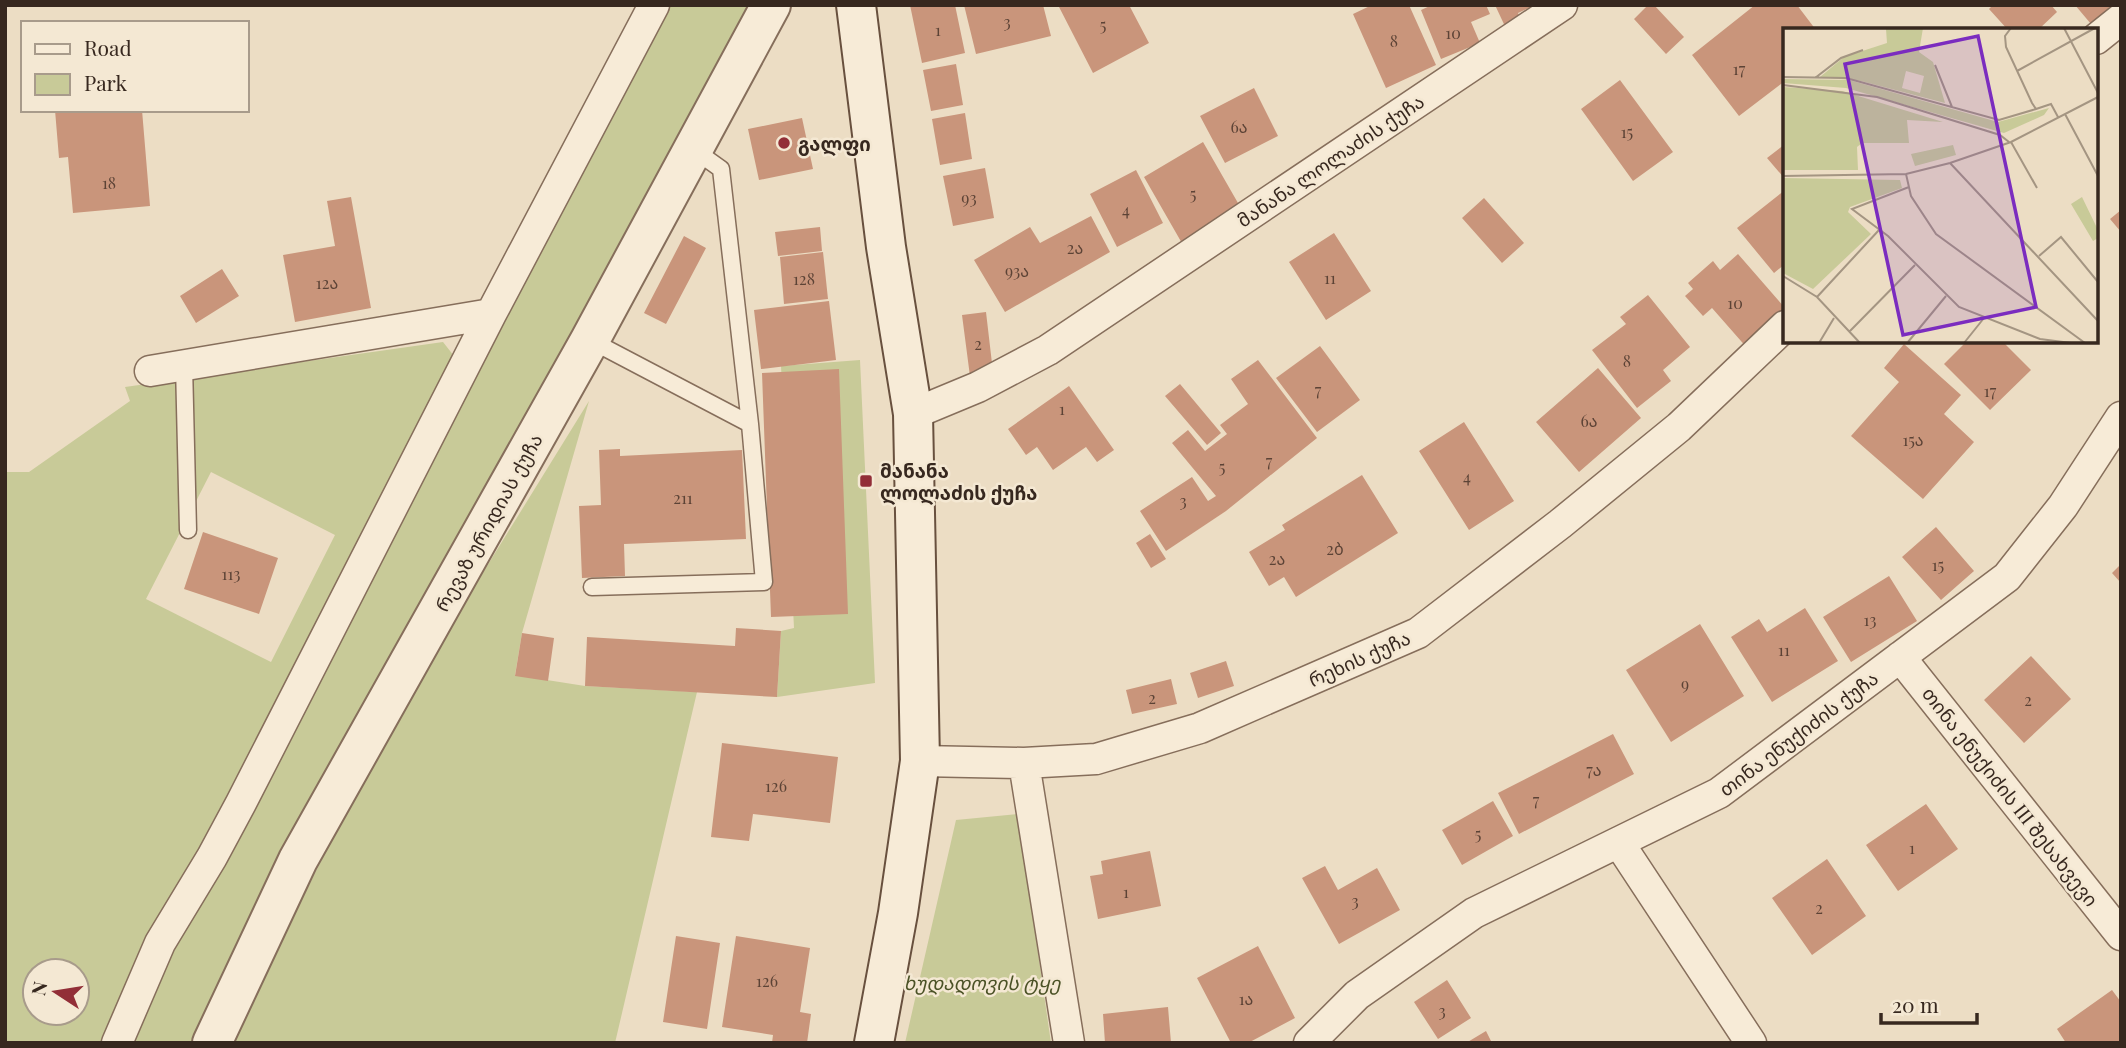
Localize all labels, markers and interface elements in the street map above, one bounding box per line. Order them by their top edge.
house number: 3 [1003,11,1011,32]
house number: 5 [1100,14,1106,35]
house number: 1 [935,19,941,40]
legend [21,21,248,112]
house number: 10 [1445,22,1461,43]
inset map [1783,28,2098,343]
house number: 8 [1390,30,1398,51]
text: Road [84,33,132,61]
house number: 17 [1733,58,1746,79]
text: Park [84,68,128,96]
street label: მანანა ლოლაძის ქუჩა [1231,88,1429,233]
house number: 6ა [1230,116,1248,137]
house number: 15 [1621,121,1633,142]
place label: გალფი [798,130,871,156]
marker: გალფი [776,135,792,151]
house number: 18 [102,172,116,193]
house number: 5 [1190,183,1196,204]
house number: 93 [961,187,977,208]
house number: 4 [1122,199,1130,220]
house number: 2ა [1067,237,1083,258]
house number: 93ა [1005,260,1029,281]
house number: 11 [1324,267,1336,288]
house number: 128 [793,268,815,289]
house number: 12ა [316,272,338,293]
house number: 10 [1727,292,1743,313]
house number: 2 [974,333,982,354]
house number: 8 [1623,350,1631,371]
house number: 7 [1315,379,1322,400]
house number: 17 [1984,380,1997,401]
house number: 1 [1059,398,1065,419]
house number: 6ა [1580,410,1598,431]
street label: რევაზ ურიდიას ქუჩა [428,428,549,616]
house number: 15ა [1902,429,1924,450]
house number: 7 [1266,450,1273,471]
house number: 5 [1219,456,1225,477]
place label: მანანა ლოლაძის ქუჩა [880,457,1037,505]
house number: 4 [1463,466,1471,487]
marker: მანანა ლოლაძის ქუჩა [858,473,874,489]
house number: 211 [673,487,693,508]
house number: 3 [1179,490,1187,511]
house number: 2ბ [1326,538,1344,559]
house number: 2ა [1269,548,1285,569]
house number: 15 [1932,554,1944,575]
house number: 113 [222,563,240,584]
house number: 13 [1864,609,1876,630]
street label: რეხის ქუჩა [1304,624,1414,692]
house number: 11 [1778,639,1790,660]
street label: თინა ენუქიძის ქუჩა [1713,664,1883,802]
house number: 9 [1681,673,1689,694]
street label: თინა ენუქიძის III შესახვევი [1917,681,2105,911]
house number: 2 [1148,687,1156,708]
house number: 2 [2024,689,2032,710]
house number: 7ა [1586,759,1602,780]
house number: 126 [765,775,787,796]
house number: 7 [1533,789,1540,810]
house number: 5 [1475,823,1481,844]
house number: 1 [1909,837,1915,858]
house number: 1 [1123,881,1129,902]
house number: 3 [1351,890,1359,911]
house number: 2 [1815,897,1823,918]
north arrow [21,957,91,1027]
park label: ხუდადოვის ტყე [904,969,1061,995]
house number: 126 [756,970,778,991]
text: N [24,979,53,998]
scale bar [1881,982,1977,1026]
house number: 1ა [1239,988,1253,1009]
text: 20 m [1892,990,1939,1018]
house number: 3 [1438,1000,1446,1021]

